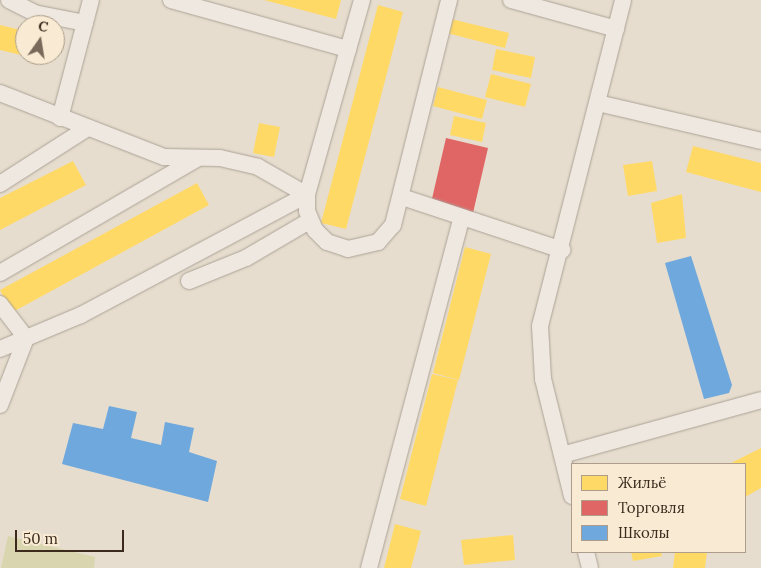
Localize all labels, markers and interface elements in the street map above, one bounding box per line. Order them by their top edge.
north arrow [15,15,65,65]
text: С [36,17,50,36]
legend [571,463,746,553]
text: Жильё [618,473,666,492]
text: Торговля [618,498,685,517]
scale bar [18,520,126,552]
text: Школы [618,523,670,542]
text: 50 m [23,529,58,548]

